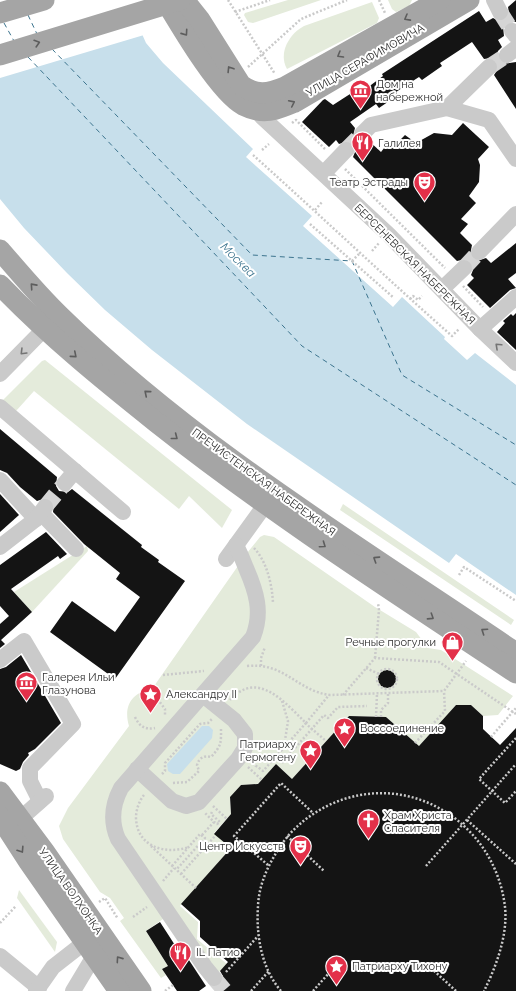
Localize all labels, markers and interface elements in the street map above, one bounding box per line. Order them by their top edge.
one-way arrow [404,13,411,21]
street label: УЛИЦА СЕРАФИМОВИЧА [304,21,427,100]
one-way arrow [180,29,187,36]
one-way arrow [34,39,41,48]
one-way arrow [337,51,345,58]
one-way arrow [227,66,234,73]
museum icon: Дом на набережной [347,77,373,110]
place label: Дом на набережной [376,78,443,104]
one-way arrow [288,100,295,108]
restaurant icon: Галилея [350,130,376,163]
place label: Галилея [378,137,421,150]
theatre icon: Театр Эстрады [411,169,437,202]
place label: Театр Эстрады [330,176,408,189]
street label: БЕРСЕНЕВСКАЯ НАБЕРЕЖНАЯ [352,201,478,327]
water label: Москва [218,240,258,280]
one-way arrow [30,283,37,291]
one-way arrow [495,343,503,351]
one-way arrow [20,347,28,355]
one-way arrow [69,350,76,357]
one-way arrow [144,390,152,397]
street label: ПРЕЧИСТЕНСКАЯ НАБЕРЕЖНАЯ [189,426,338,539]
one-way arrow [170,432,177,439]
one-way arrow [319,540,326,547]
one-way arrow [373,556,380,564]
one-way arrow [427,612,434,619]
one-way arrow [481,628,488,636]
shop icon: Речные прогулки [439,629,465,662]
place label: Речные прогулки [345,636,436,649]
museum icon: Галерея Ильи Глазунова [14,670,40,703]
place label: Галерея Ильи Глазунова [42,671,115,697]
place icon: Александру II [138,681,164,714]
place label: Александру II [166,688,237,701]
place icon: Воссоединение [332,715,358,748]
place label: Воссоединение [360,722,445,735]
place icon: Патриарху Гермогену [298,737,324,770]
place label: Патриарху Гермогену [239,738,296,764]
church icon: Храм Христа Спасителя [356,808,382,841]
place label: Храм Христа Спасителя [384,809,452,835]
theatre icon: Центр Искусств [287,833,313,866]
place label: Центр Искусств [199,840,284,853]
one-way arrow [16,846,24,853]
street label: УЛИЦА ВОЛХОНКА [36,846,106,937]
restaurant icon: IL Патио [167,939,193,972]
place label: IL Патио [196,946,240,959]
place icon: Патриарху Тихону [324,953,350,986]
one-way arrow [116,956,124,963]
place label: Патриарху Тихону [352,960,447,973]

